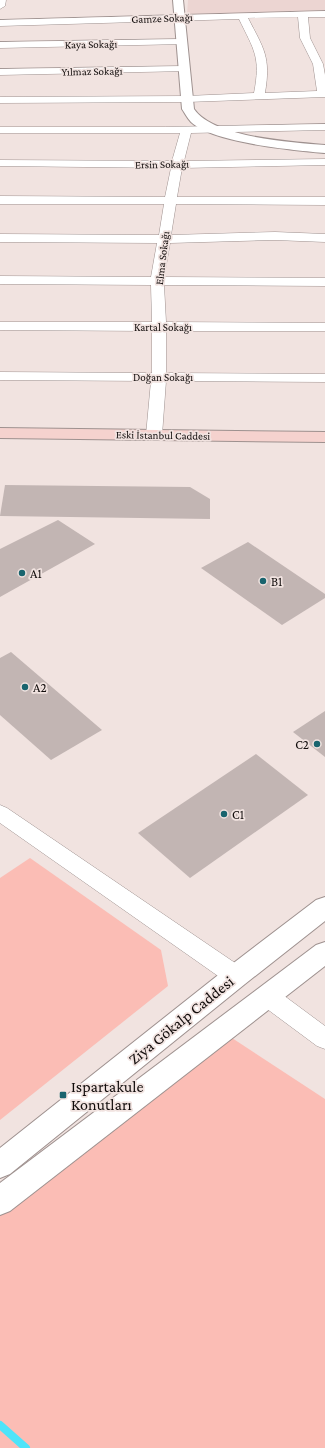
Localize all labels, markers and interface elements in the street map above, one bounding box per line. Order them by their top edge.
street label: Gamze Sokağı [131,11,193,26]
street label: Kaya Sokağı [65,38,117,51]
street label: Yılmaz Sokağı [61,64,123,79]
street label: Ersin Sokağı [135,158,189,171]
street label: Elma Sokağı [153,230,172,286]
street label: Kartal Sokağı [134,321,192,334]
street label: Doğan Sokağı [133,371,193,384]
street label: Eski İstanbul Caddesi [116,428,210,442]
place label: A1 [30,566,42,581]
marker: A1 [17,568,27,578]
place label: B1 [271,574,282,589]
marker: B1 [258,576,268,586]
place label: A2 [33,680,47,695]
marker: A2 [20,682,30,692]
place label: C2 [295,737,309,752]
marker: C2 [312,739,322,749]
place label: C1 [232,807,244,822]
marker: C1 [219,809,229,819]
street label: Ziya Gökalp Caddesi [125,973,237,1068]
place label: Ispartakule Konutları [71,1078,144,1113]
marker: Ispartakule Konutları [58,1090,68,1100]

